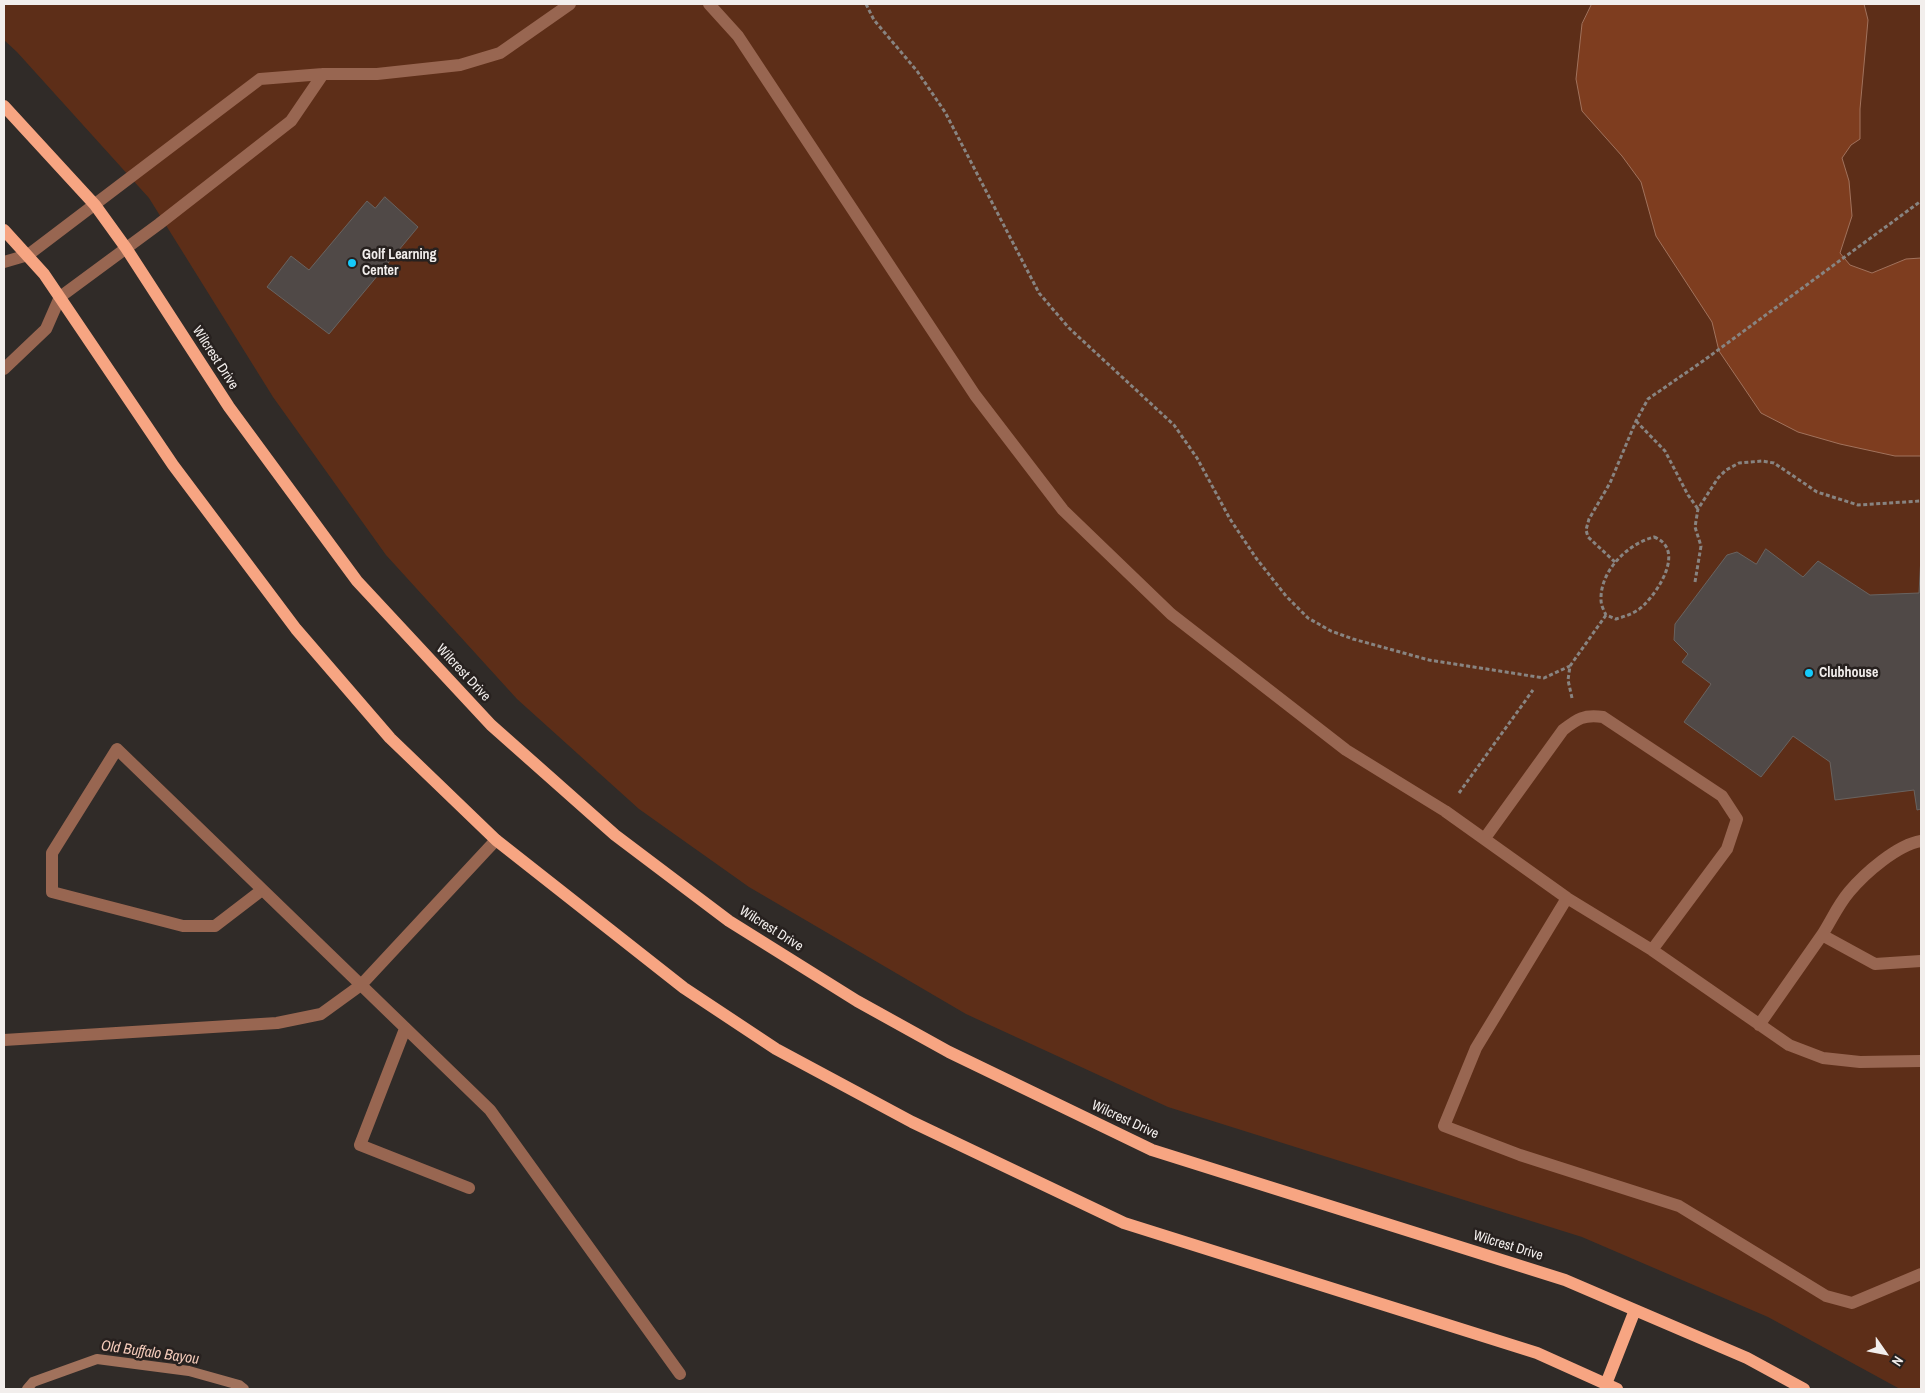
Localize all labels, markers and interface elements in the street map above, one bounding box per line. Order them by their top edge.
place label: Golf Learning Center [362,247,437,280]
marker: Golf Learning Center [346,257,358,269]
street label: Wilcrest Drive [188,323,242,393]
street label: Wilcrest Drive [432,641,494,705]
place label: Clubhouse [1819,665,1878,681]
marker: Clubhouse [1803,667,1815,679]
street label: Wilcrest Drive [736,903,806,955]
street label: Wilcrest Drive [1089,1097,1161,1143]
street label: Wilcrest Drive [1471,1227,1545,1265]
north arrow [1860,1328,1910,1378]
water label: Old Buffalo Bayou [100,1337,200,1369]
text: N [1888,1353,1907,1370]

